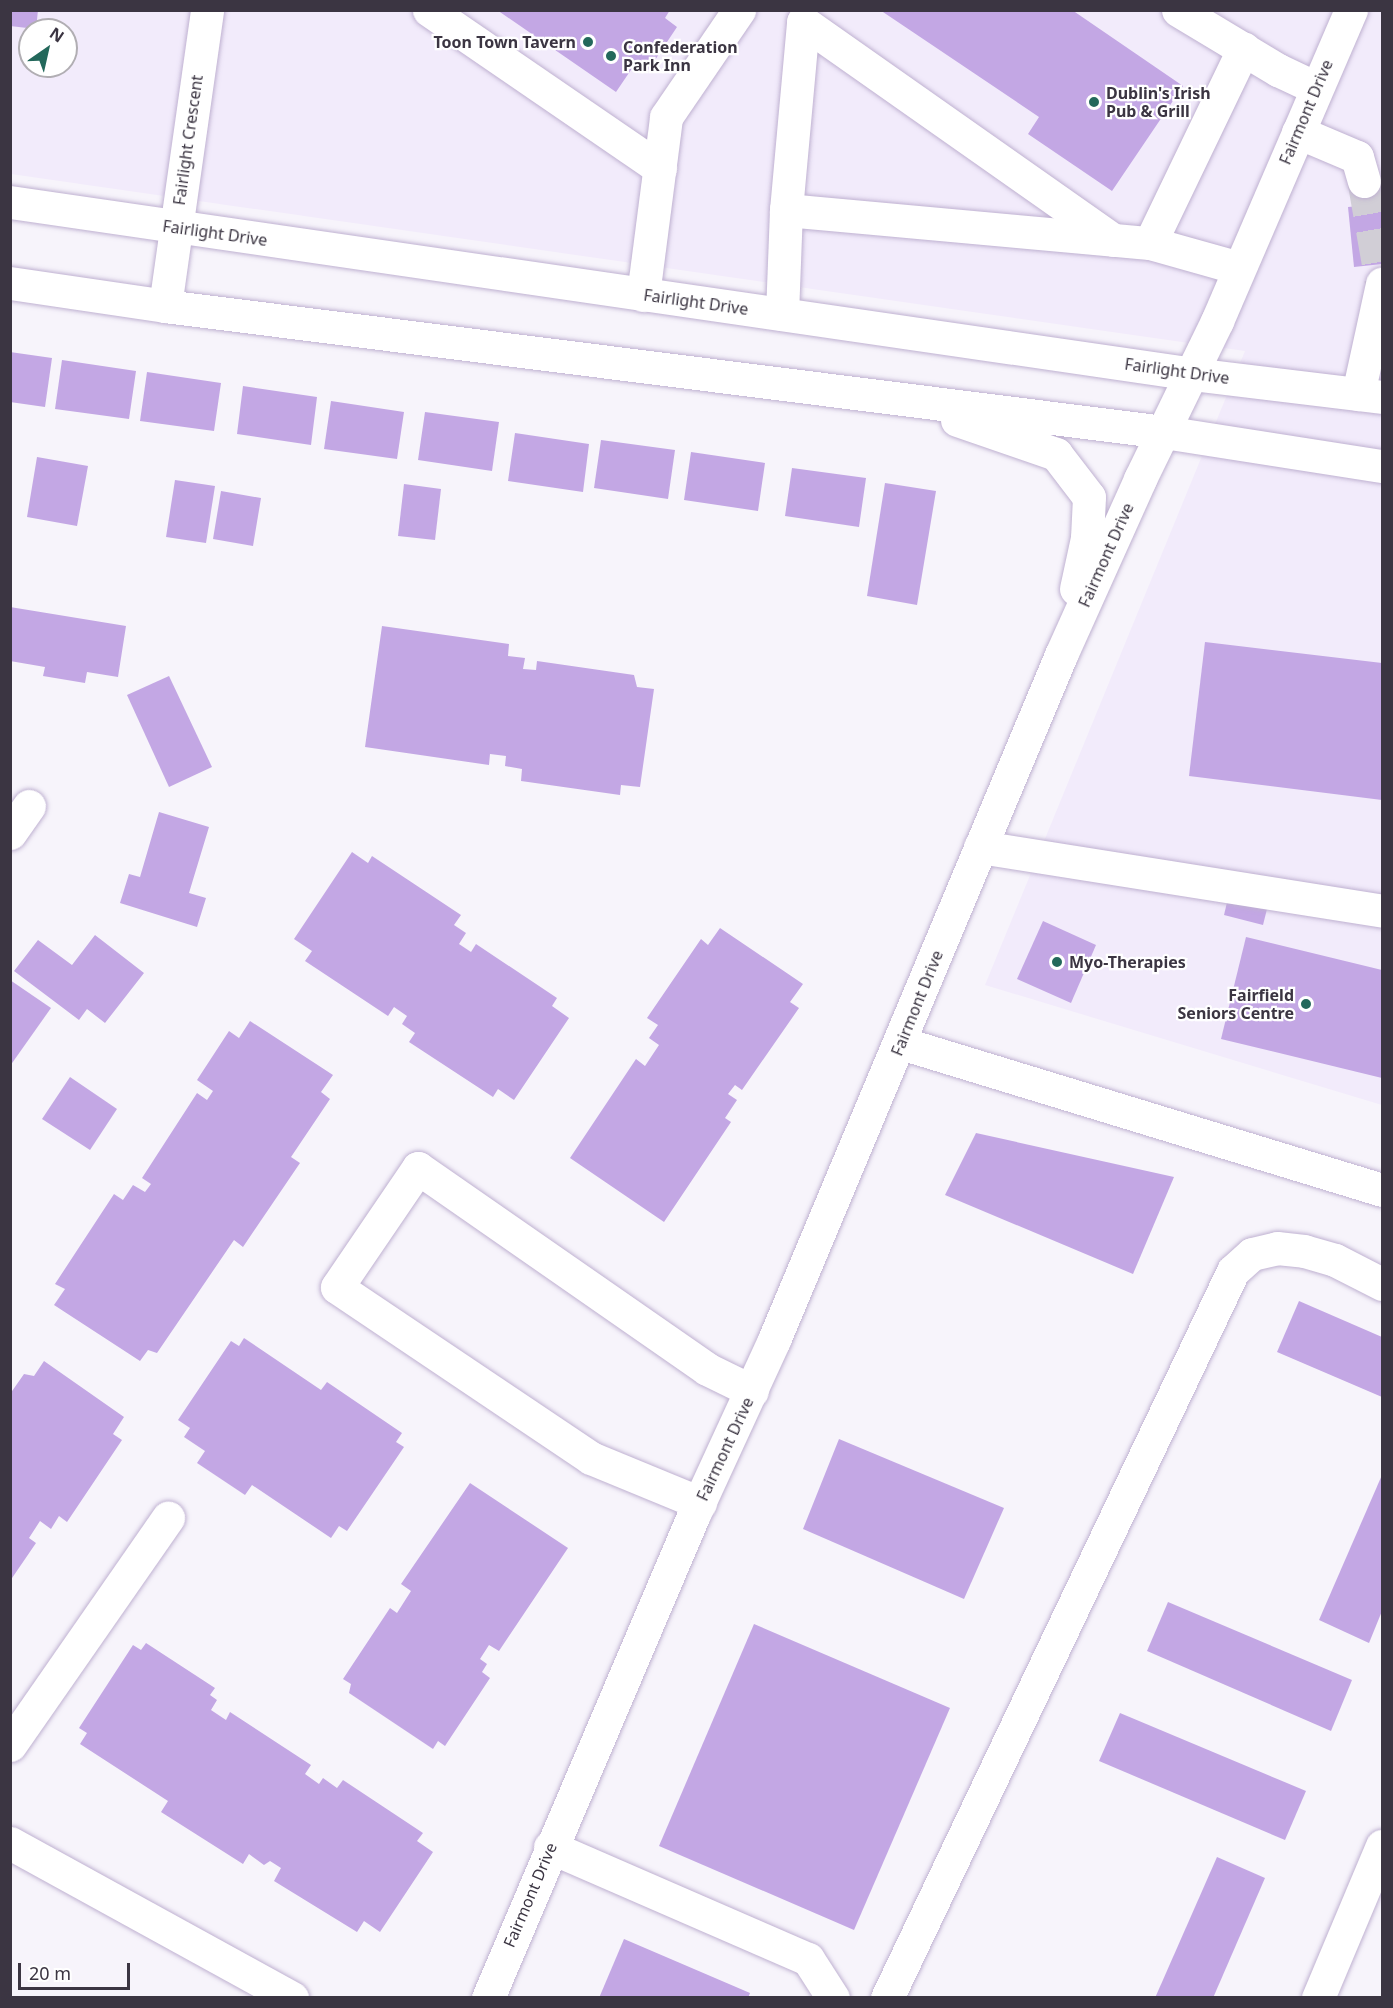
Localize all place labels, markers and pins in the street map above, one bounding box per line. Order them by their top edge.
place label: Toon Town Tavern [434,32,576,52]
marker: Toon Town Tavern [581,35,595,49]
place label: Confederation Park Inn [623,37,738,75]
marker: Confederation Park Inn [604,49,618,63]
place label: Dublin's Irish Pub & Grill [1106,83,1211,121]
marker: Dublin's Irish Pub & Grill [1087,95,1101,109]
place label: Myo-Therapies [1069,952,1186,972]
marker: Myo-Therapies [1050,955,1064,969]
place label: Fairfield Seniors Centre [1178,985,1294,1023]
marker: Fairfield Seniors Centre [1299,997,1313,1011]

